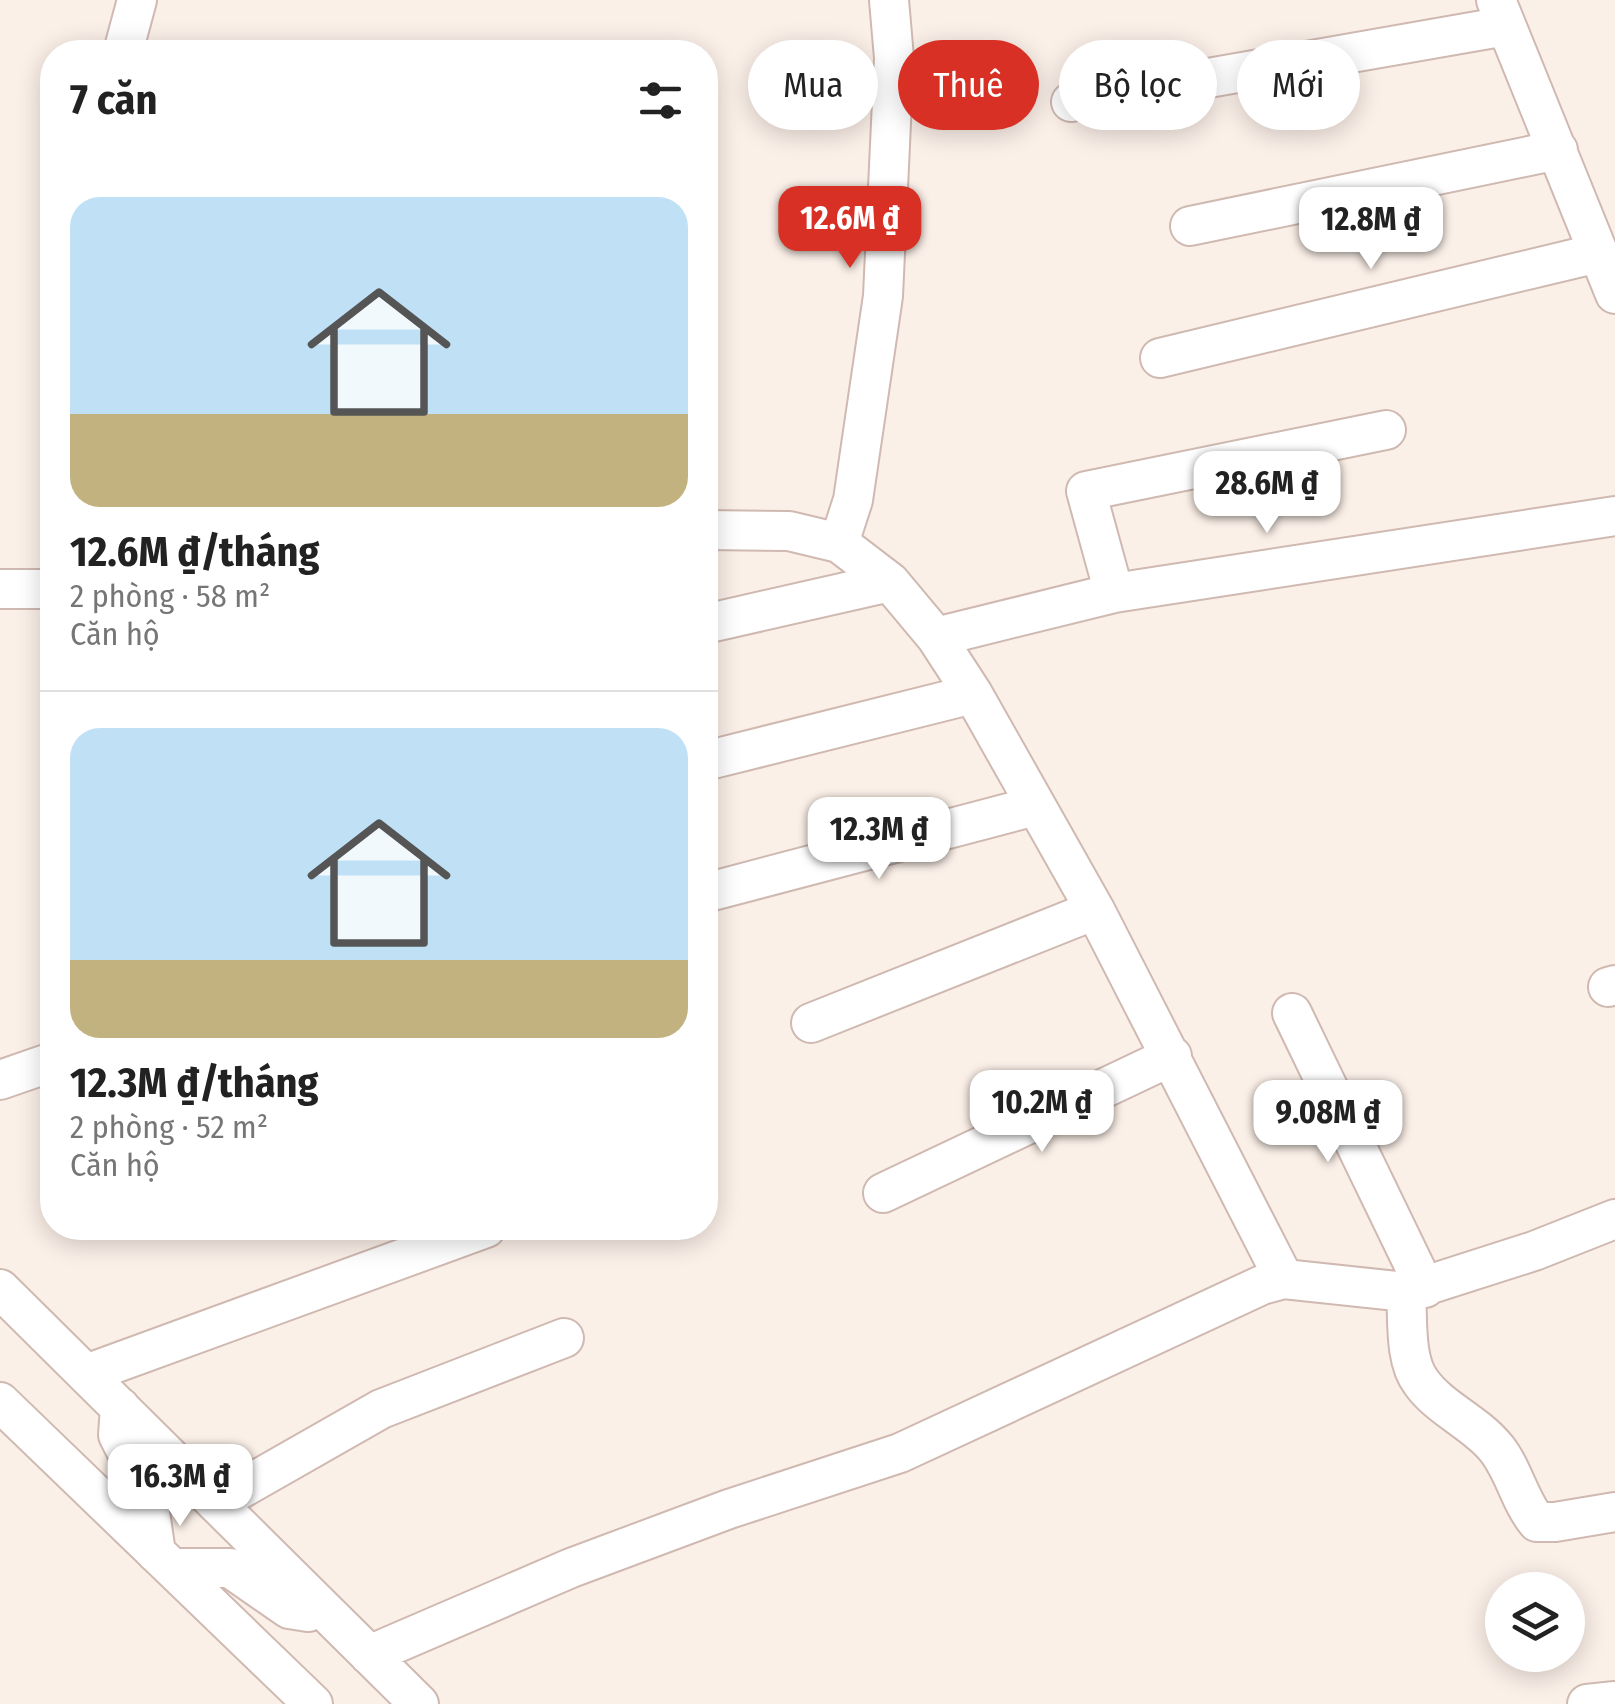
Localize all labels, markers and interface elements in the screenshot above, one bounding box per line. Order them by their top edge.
chip: Mua [748,40,878,130]
chip: Thuê [898,40,1039,130]
chip: Bộ lọc [1059,40,1217,130]
chip: Mới [1237,40,1360,130]
icon: filters [633,73,688,128]
text: 7 căn [70,75,157,125]
pin: 12.6M ₫ [758,186,942,271]
pin: 12.8M ₫ [1279,187,1463,272]
text: 12.6M ₫ [800,199,900,237]
text: 12.8M ₫ [1321,200,1421,238]
icon: home [289,262,469,442]
pin: 28.6M ₫ [1175,451,1359,536]
text: 28.6M ₫ [1216,464,1318,502]
text: 12.6M ₫/tháng [70,527,319,577]
text: 2 phòng · 58 m² [70,577,270,615]
text: Căn hộ [70,615,160,653]
icon: home [289,793,469,973]
pin: 12.3M ₫ [787,797,971,882]
text: 12.3M ₫ [830,810,928,848]
text: 12.3M ₫/tháng [70,1058,318,1108]
pin: 10.2M ₫ [950,1070,1134,1155]
pin: 9.08M ₫ [1236,1080,1420,1165]
text: 10.2M ₫ [992,1083,1092,1121]
text: 9.08M ₫ [1275,1093,1381,1131]
text: 2 phòng · 52 m² [70,1108,268,1146]
text: Căn hộ [70,1146,160,1184]
pin: 16.3M ₫ [88,1444,272,1529]
text: 16.3M ₫ [130,1457,230,1495]
map controls [1485,1572,1585,1672]
button: layers [1485,1572,1585,1672]

